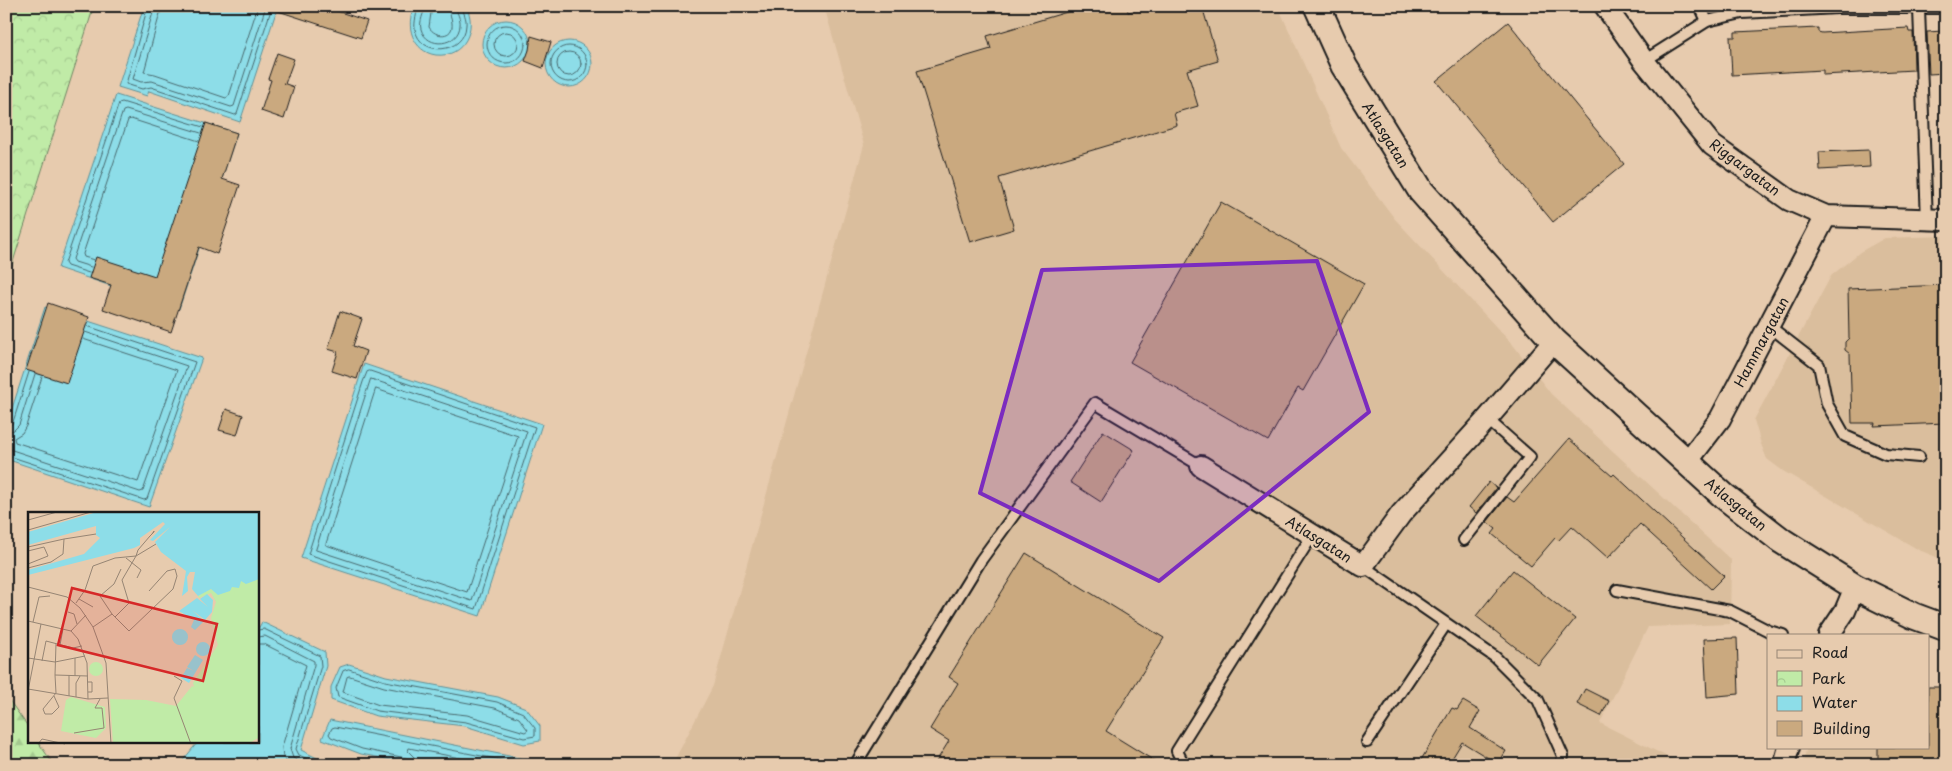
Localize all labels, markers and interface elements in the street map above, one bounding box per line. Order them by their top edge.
street label: Atlasgatan [1357,98,1415,172]
street label: Riggargatan [1705,133,1785,201]
street label: Hammargatan [1728,293,1794,391]
street label: Atlasgatan [1700,472,1772,536]
street label: Atlasgatan [1282,510,1356,568]
inset map [28,512,259,744]
legend [1767,634,1930,748]
text: Road [1812,640,1848,663]
text: Park [1812,666,1846,689]
text: Water [1812,690,1857,713]
text: Building [1812,716,1871,739]

